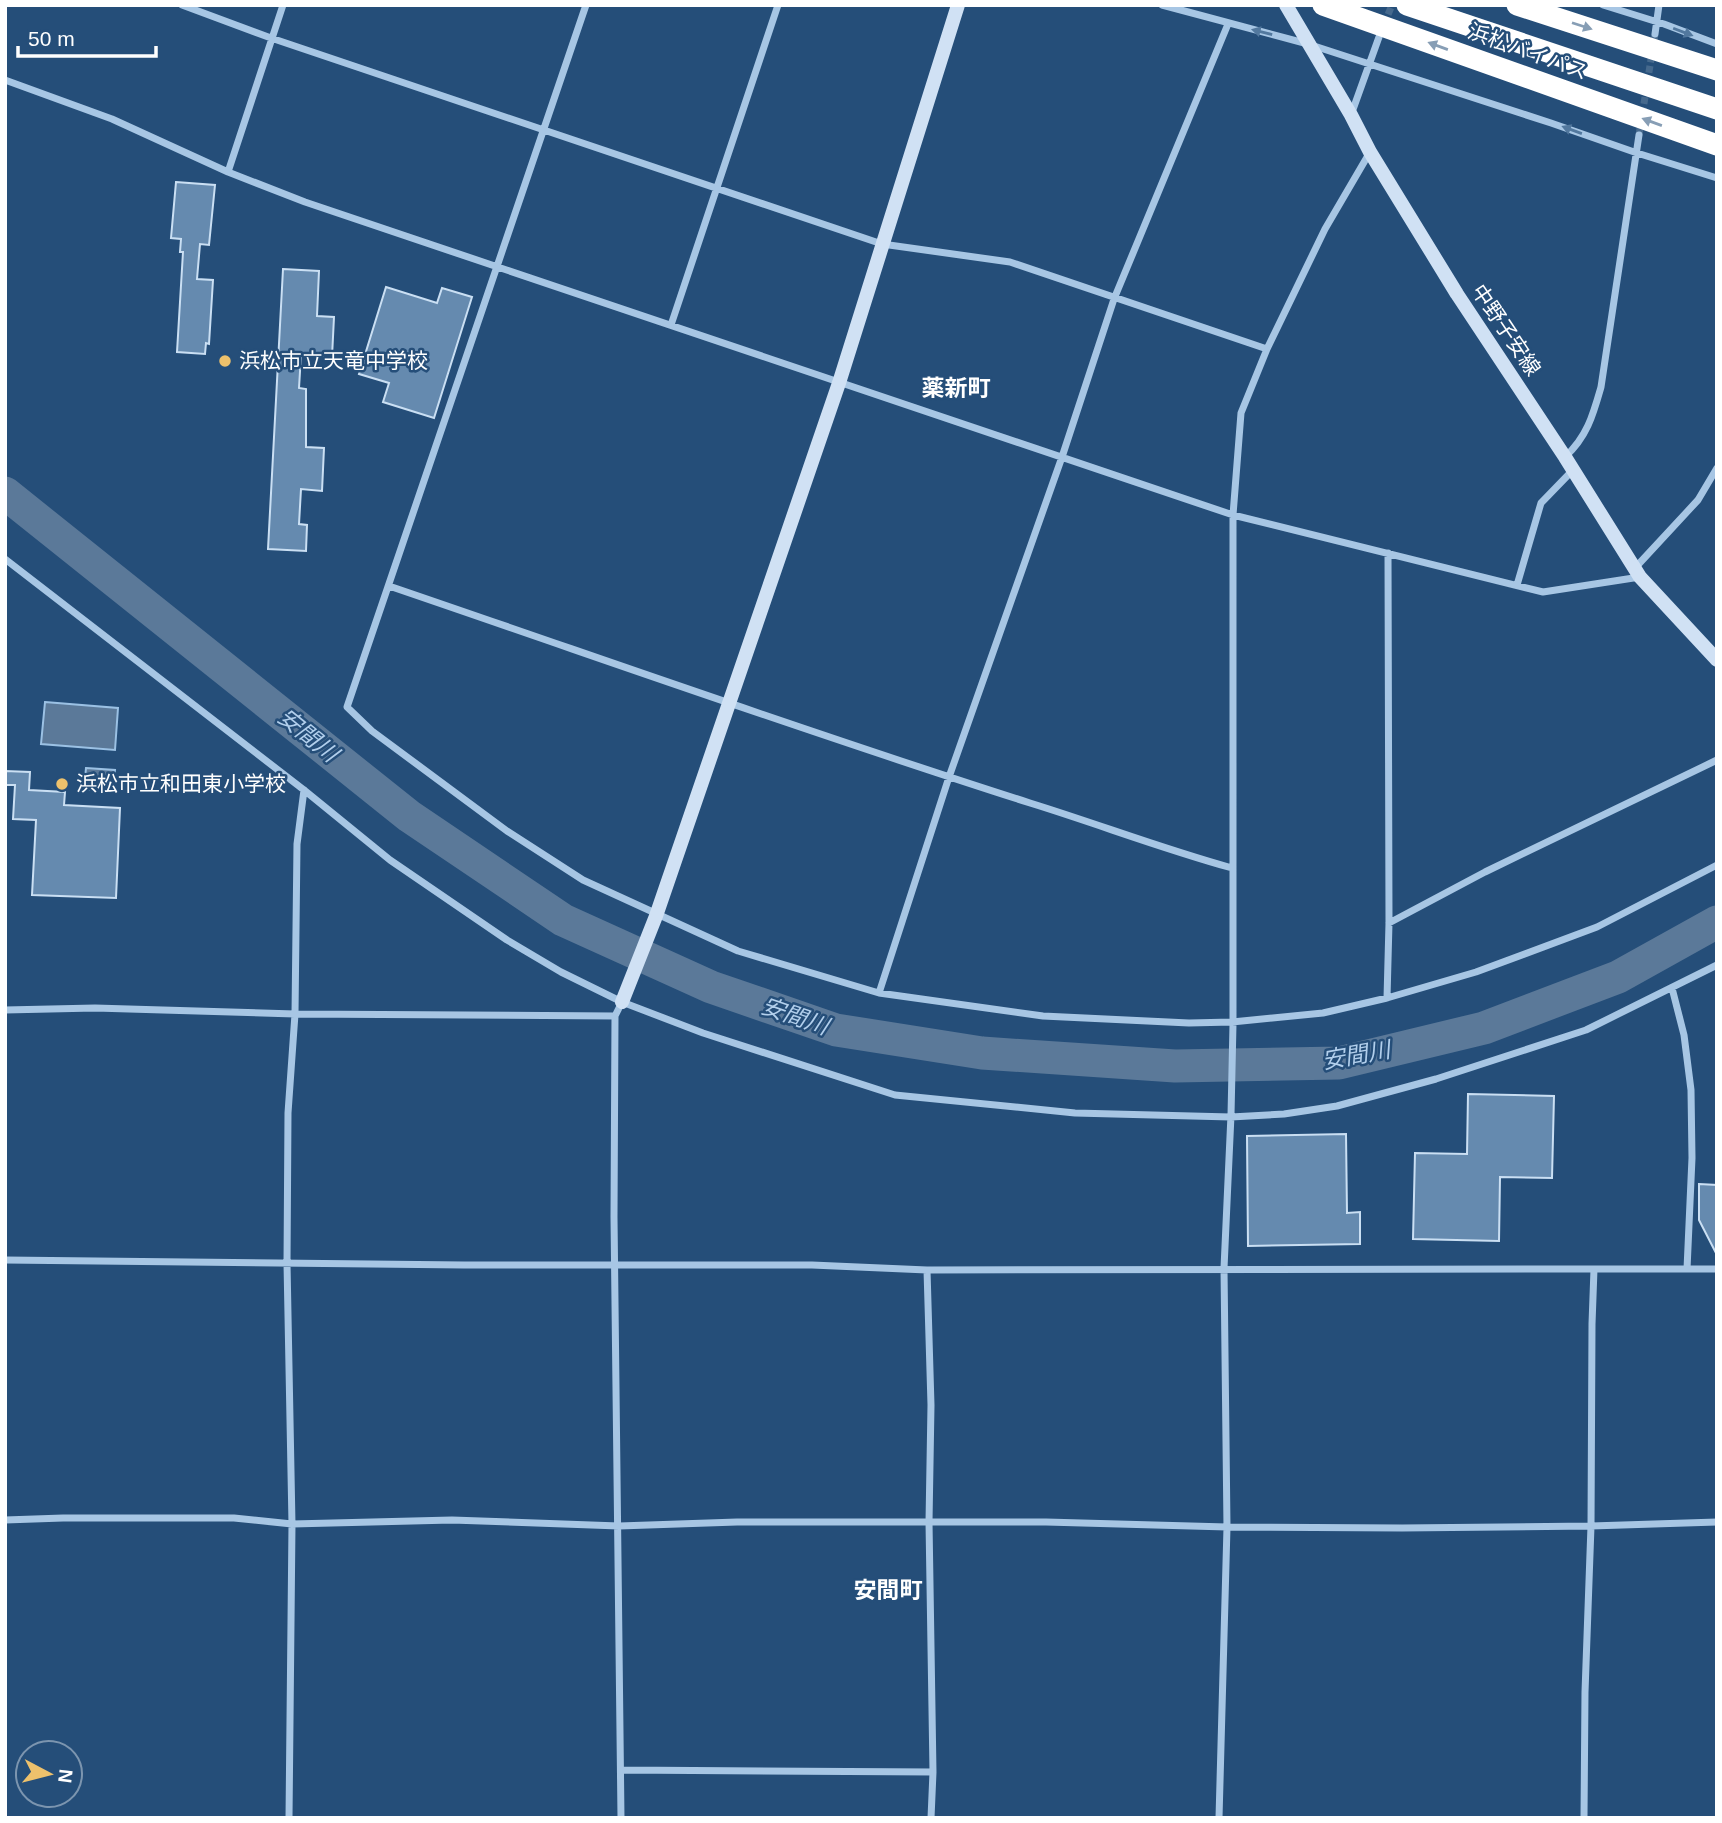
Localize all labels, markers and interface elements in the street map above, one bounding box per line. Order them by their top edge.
scale bar [18,14,156,58]
street label: 浜松バイパス [1465,19,1591,84]
one-way arrow [1572,21,1593,32]
one-way arrow [1251,26,1273,37]
one-way arrow [1673,26,1694,37]
text: 50 m [28,27,75,50]
one-way arrow [1428,40,1449,51]
one-way arrow [1642,117,1663,128]
one-way arrow [1562,124,1583,135]
street label: 中野子安線 [1468,280,1545,380]
place label: 浜松市立天竜中学校 [239,349,428,372]
marker: 浜松市立天竜中学校 [217,353,233,369]
district label: 薬新町 [922,375,991,401]
water label: 安間川 [273,703,345,769]
place label: 浜松市立和田東小学校 [76,772,286,795]
marker: 浜松市立和田東小学校 [54,776,70,792]
water label: 安間川 [758,992,835,1041]
water label: 安間川 [1320,1036,1395,1074]
district label: 安間町 [854,1577,923,1603]
north arrow [14,1739,84,1809]
text: N [54,1768,77,1784]

